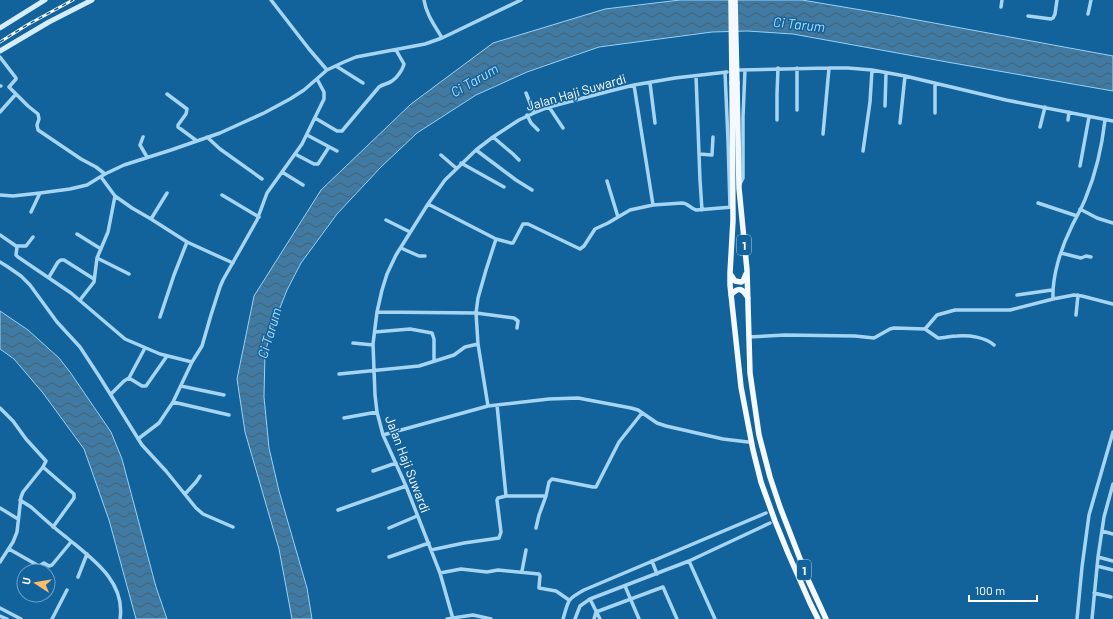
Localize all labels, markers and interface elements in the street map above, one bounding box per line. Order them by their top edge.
water label: Ci Tarum [772,13,826,35]
water label: Ci Tarum [447,60,501,100]
street label: Jalan Haji Suwardi [524,70,628,114]
road number: 1 [737,235,751,255]
water label: Ci Tarum [253,306,285,360]
street label: Jalan Haji Suwardi [382,413,434,515]
road number: 1 [797,560,811,580]
north arrow [16,563,56,603]
text: U [19,576,33,586]
scale bar [969,577,1037,603]
text: 100 m [975,583,1005,597]

